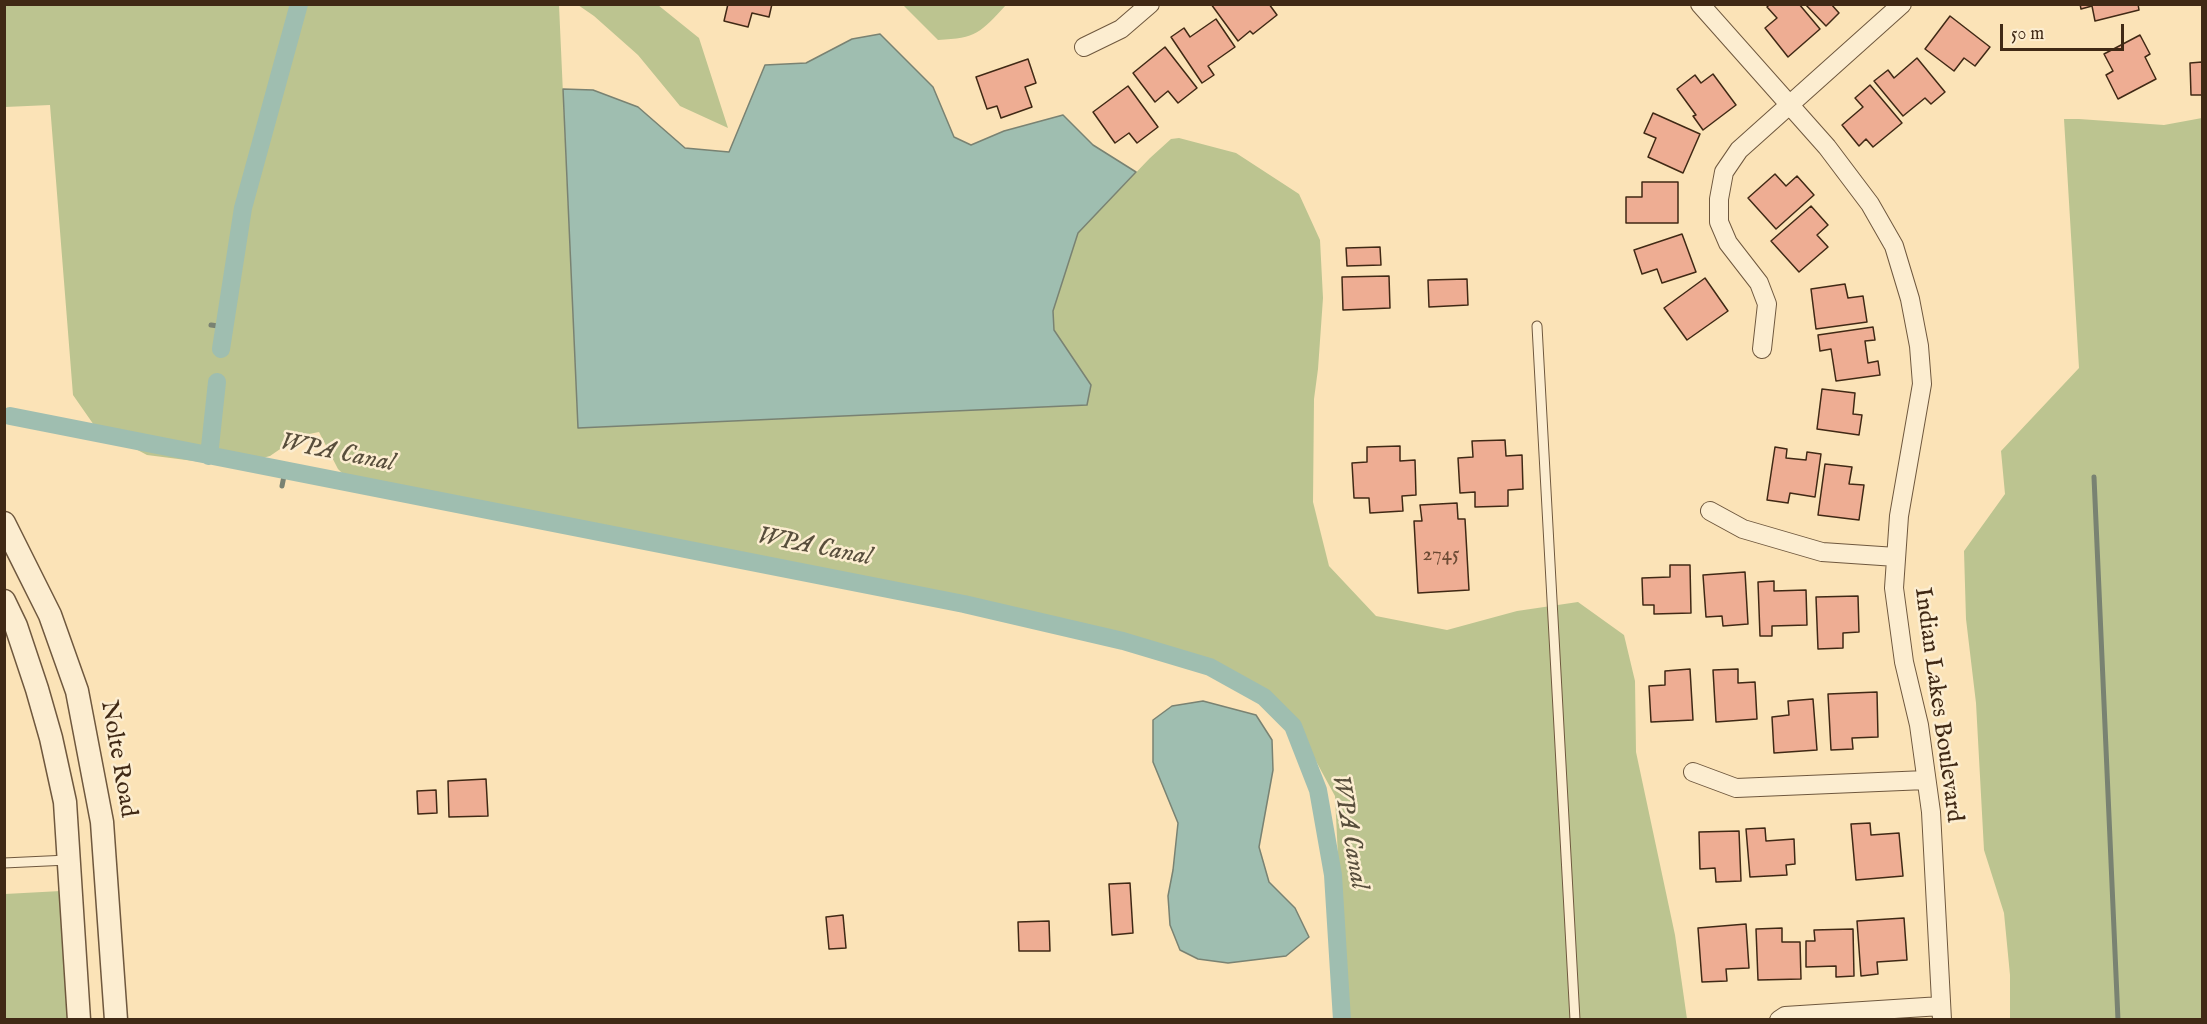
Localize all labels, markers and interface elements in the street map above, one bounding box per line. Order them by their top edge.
scale bar [2003,12,2128,50]
text: 50 m [2011,23,2044,46]
water label: WPA Canal [277,428,397,480]
water label: WPA Canal [754,522,874,574]
house number: 2745 [1422,543,1460,569]
street label: Indian Lakes Boulevard [1906,586,1968,824]
street label: Nolte Road [93,698,141,820]
water label: WPA Canal [1323,772,1373,892]

